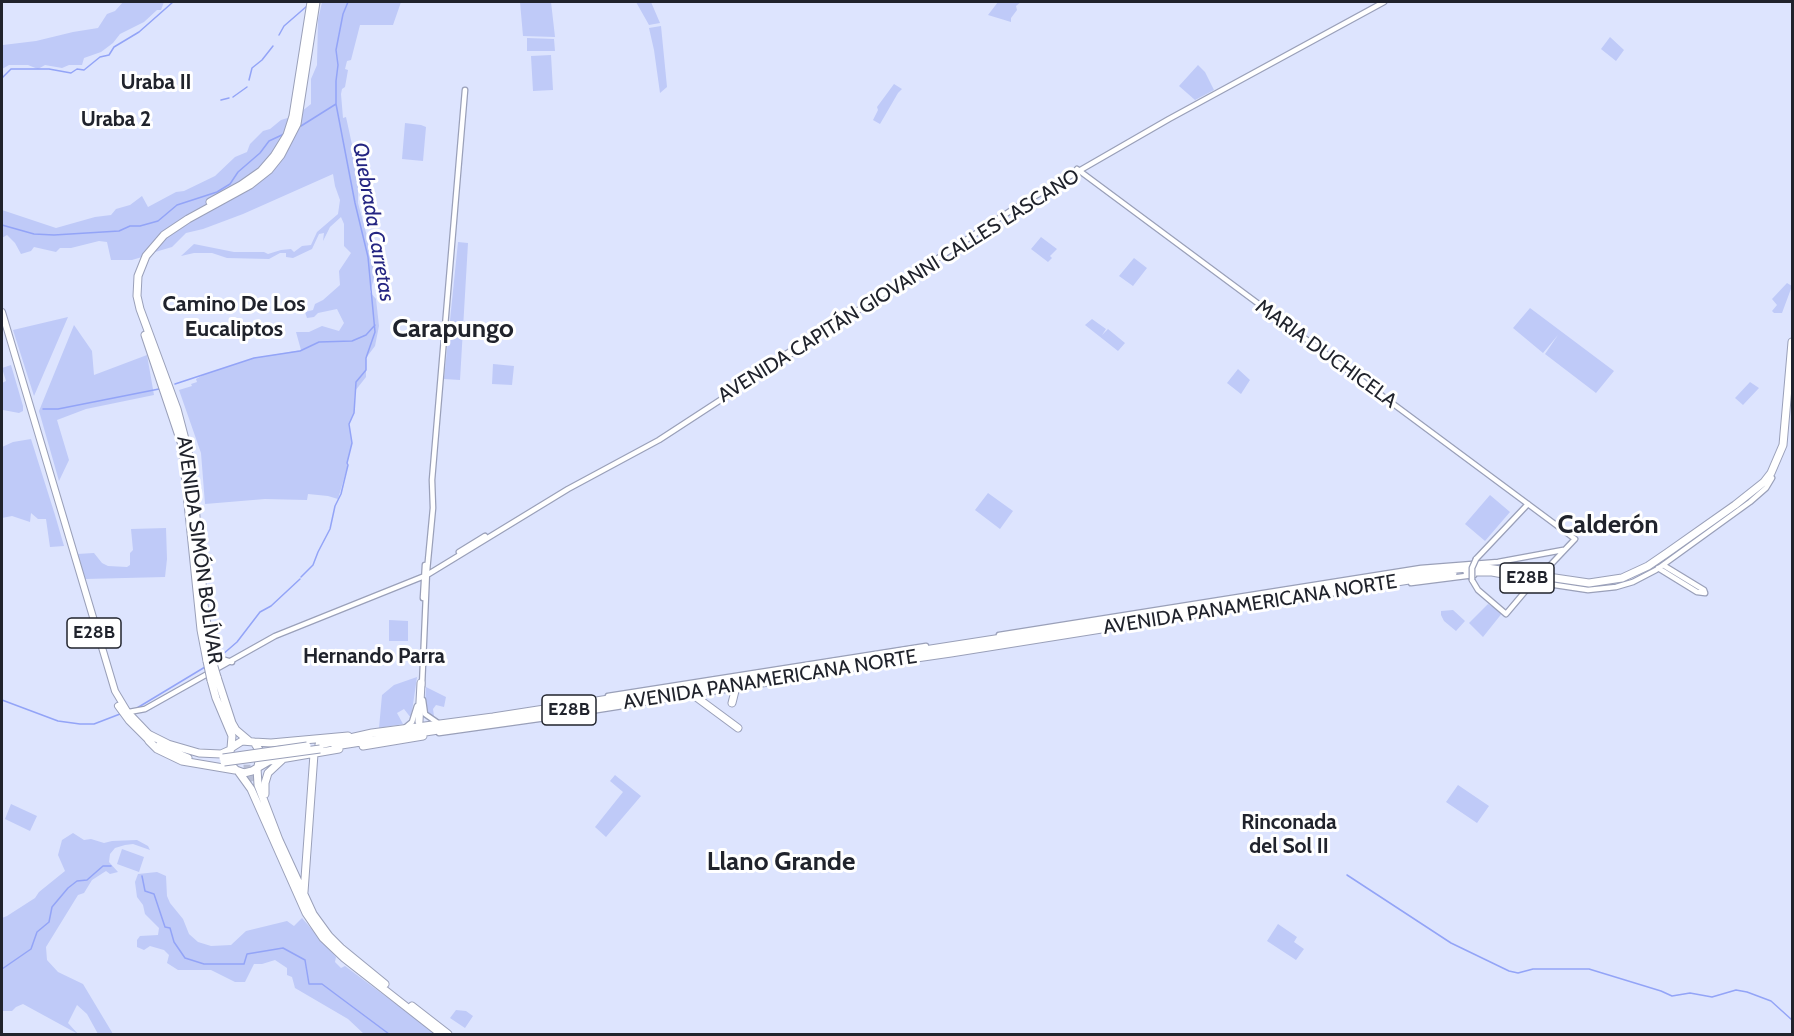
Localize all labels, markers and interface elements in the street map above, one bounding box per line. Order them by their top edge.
district label: Uraba II [120,70,192,96]
district label: Uraba 2 [81,107,151,133]
water label: Quebrada Carretas [347,140,399,304]
street label: AVENIDA CAPITÁN GIOVANNI CALLES LASCANO [714,164,1084,408]
district label: Camino De Los Eucaliptos [162,292,306,344]
street label: MARIA DUCHICELA [1251,295,1401,413]
district label: Carapungo [392,313,514,345]
street label: AVENIDA SIMÓN BOLÍVAR [171,435,227,665]
district label: Calderón [1557,509,1659,541]
road number: E28B [1500,563,1554,593]
street label: AVENIDA PANAMERICANA NORTE [1101,570,1399,640]
road number: E28B [67,618,121,648]
district label: Hernando Parra [303,644,445,670]
street label: AVENIDA PANAMERICANA NORTE [621,645,919,715]
road number: E28B [542,695,596,725]
district label: Rinconada del Sol II [1241,810,1337,860]
district label: Llano Grande [707,846,855,878]

